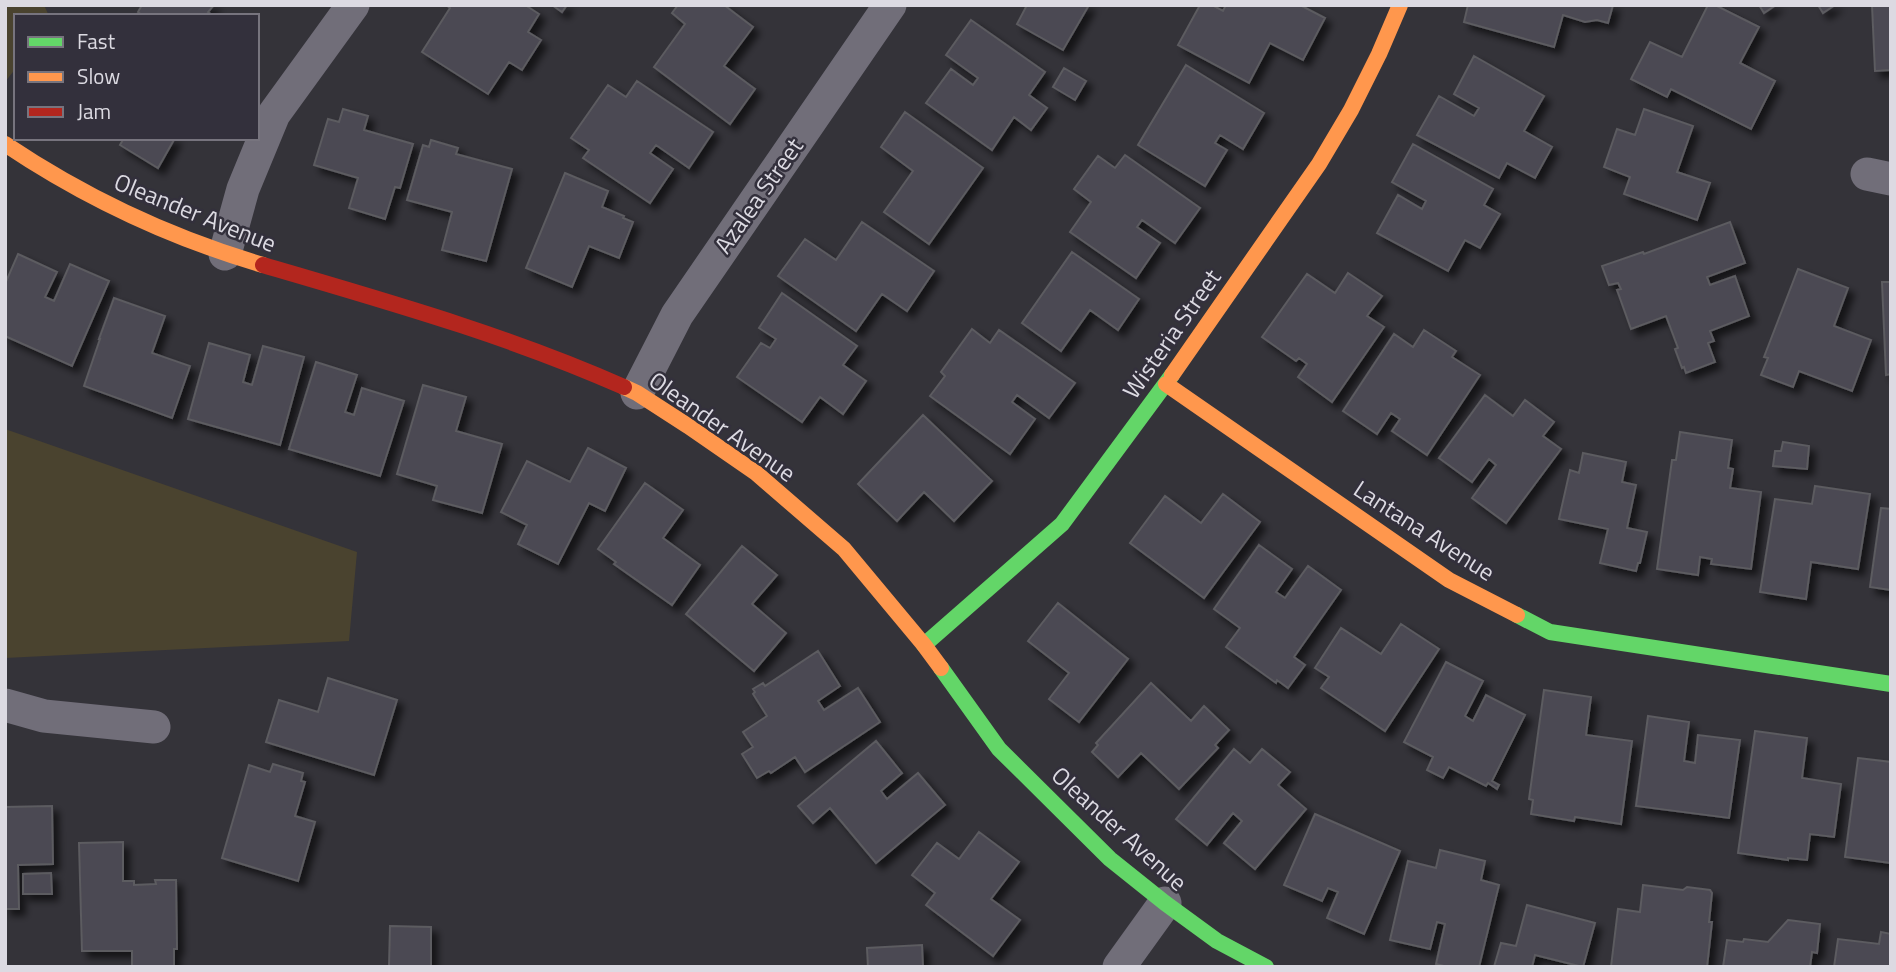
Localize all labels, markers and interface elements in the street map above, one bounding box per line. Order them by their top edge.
legend [14,14,259,140]
text: Fast [77,25,116,57]
text: Slow [77,60,120,92]
text: Jam [77,95,111,127]
street label: Azalea Street [705,130,812,261]
street label: Oleander Avenue [109,163,282,261]
street label: Wisteria Street [1113,261,1230,406]
street label: Oleander Avenue [642,362,803,490]
street label: Lantana Avenue [1347,471,1502,589]
street label: Oleander Avenue [1044,757,1196,899]

